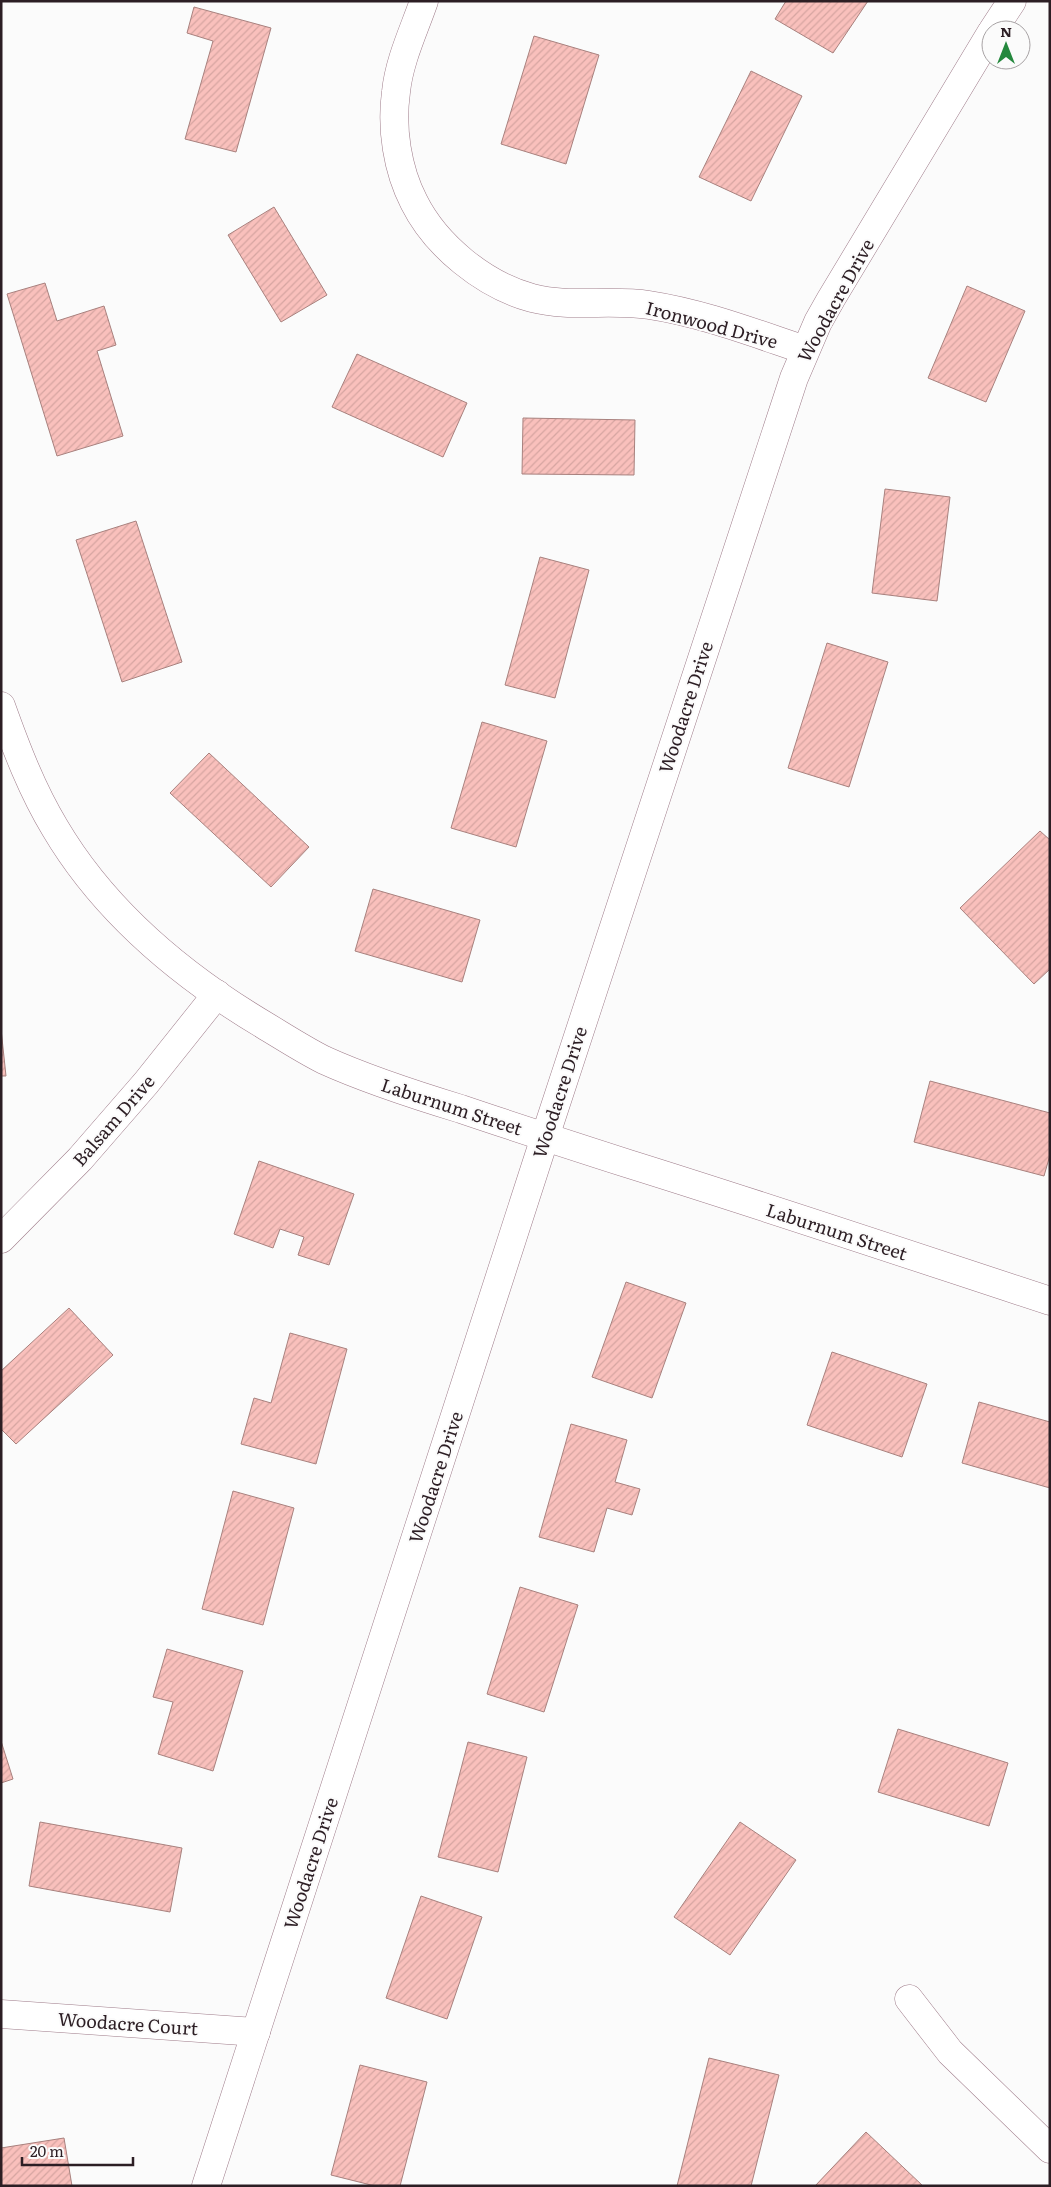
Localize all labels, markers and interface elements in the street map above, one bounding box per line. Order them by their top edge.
north arrow [981,20,1031,70]
text: N [1000,21,1012,41]
street label: Woodacre Drive [790,233,880,367]
street label: Ironwood Drive [643,293,781,355]
street label: Woodacre Drive [651,638,719,776]
street label: Woodacre Drive [525,1023,593,1161]
street label: Balsam Drive [66,1068,160,1172]
street label: Laburnum Street [378,1070,527,1142]
street label: Laburnum Street [763,1195,912,1267]
street label: Woodacre Drive [401,1408,469,1546]
street label: Woodacre Drive [276,1794,344,1932]
street label: Woodacre Court [57,2005,200,2041]
scale bar [22,2134,134,2166]
text: 20 m [30,2139,64,2162]

